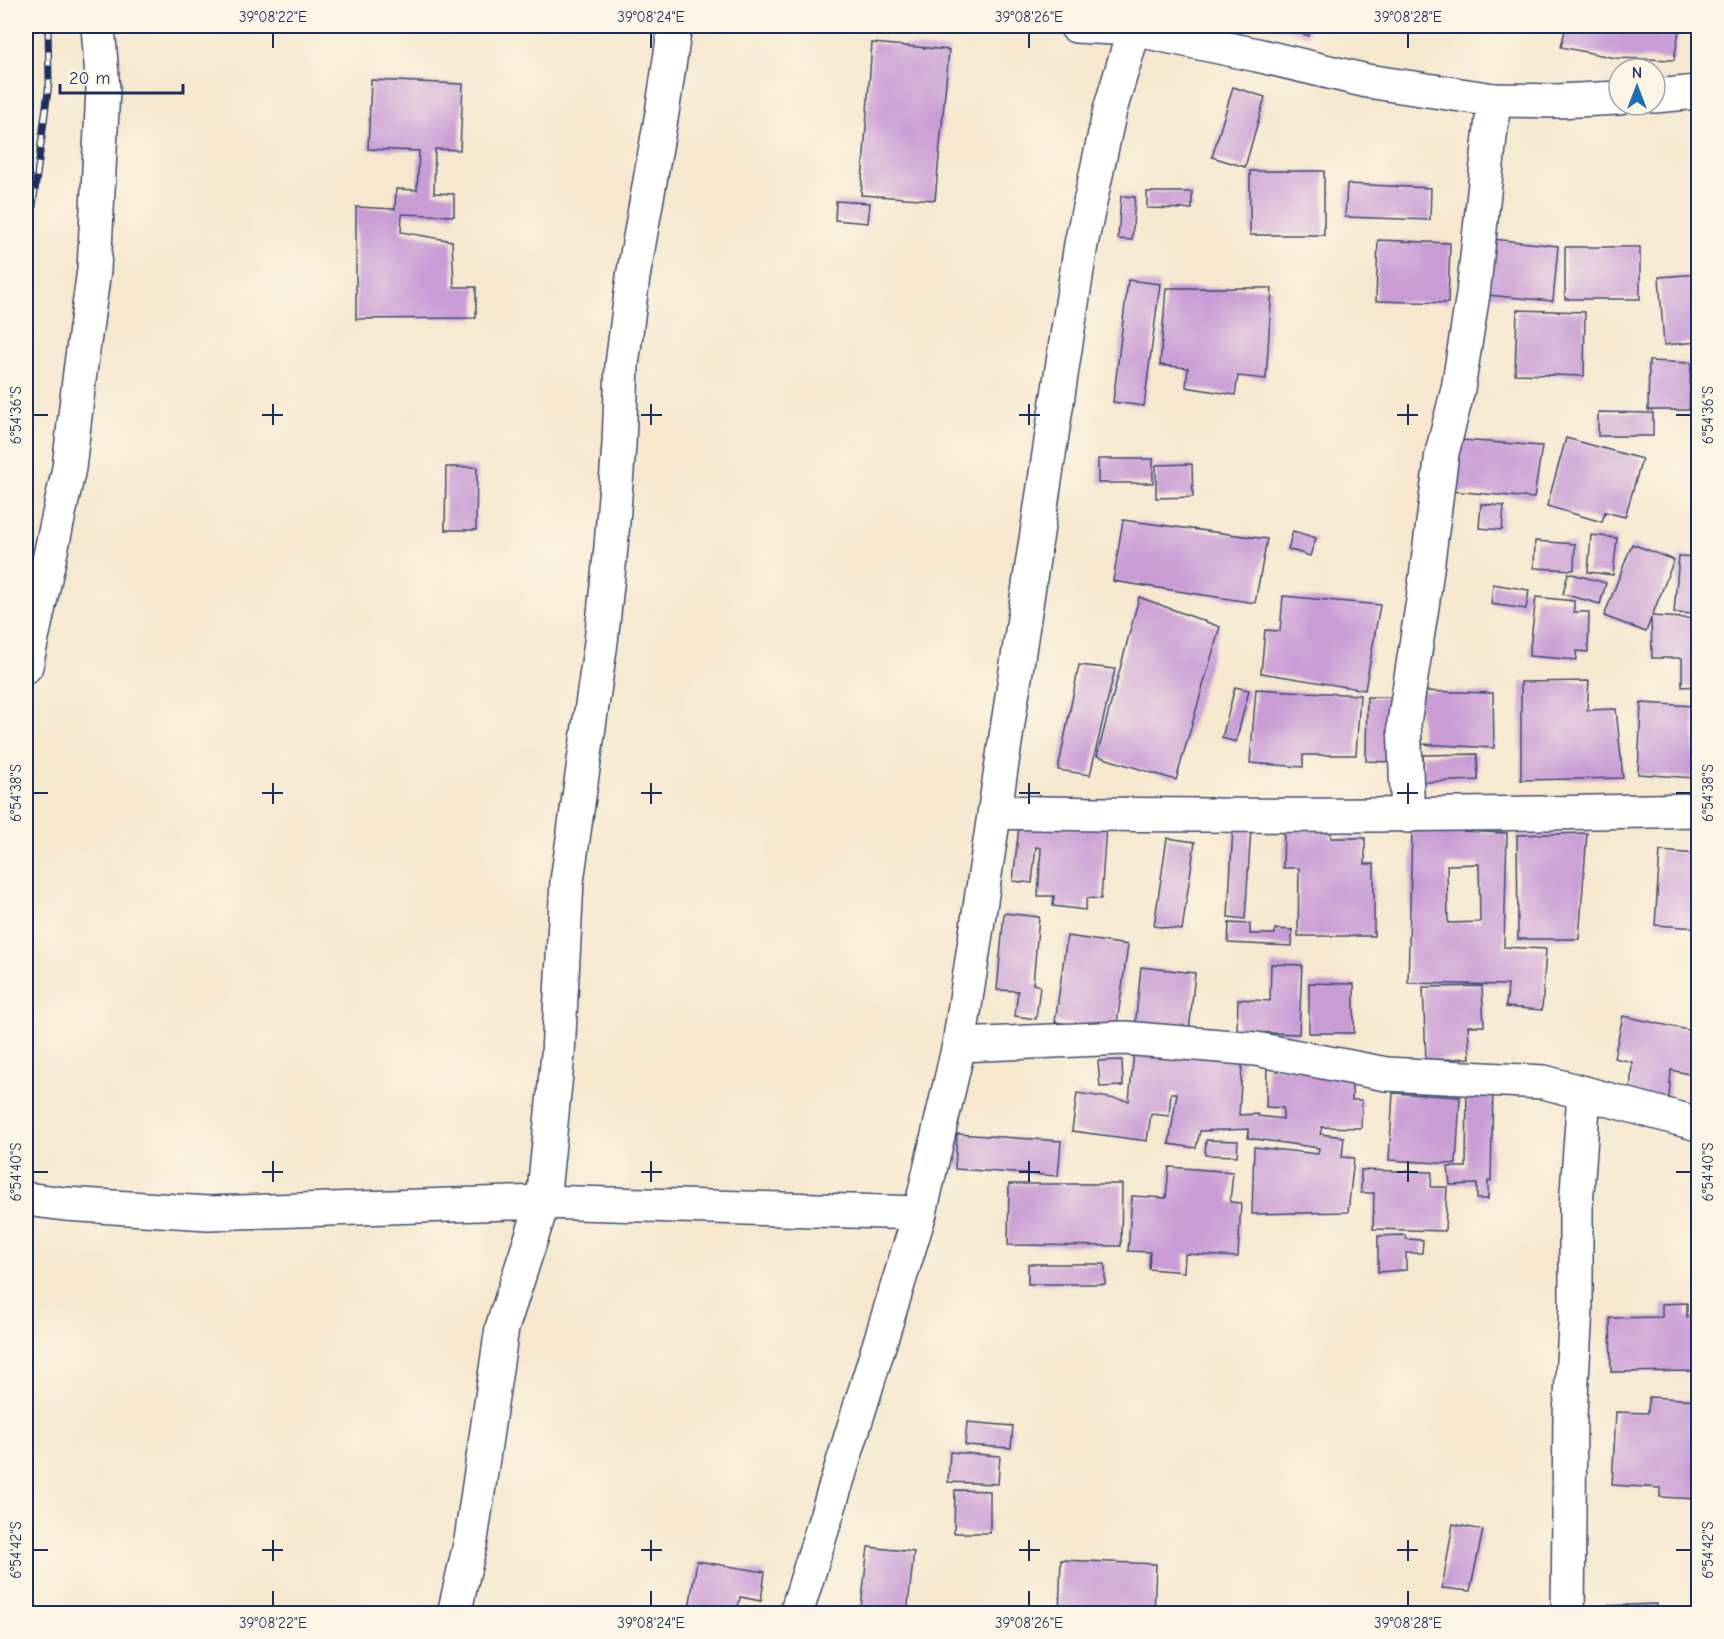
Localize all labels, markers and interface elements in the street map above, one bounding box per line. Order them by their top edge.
text: 39°08'22"E [239,8,307,26]
text: 39°08'24"E [617,8,685,26]
text: 39°08'26"E [995,8,1063,26]
text: 39°08'28"E [1374,8,1442,26]
scale bar [60,57,183,95]
north arrow [1607,57,1667,117]
text: N [1632,64,1642,82]
text: 20 m [69,68,110,89]
text: 6°54'36"S [7,386,25,444]
text: 6°54'36"S [1699,386,1717,444]
text: 6°54'38"S [7,764,25,822]
text: 6°54'38"S [1699,764,1717,822]
text: 6°54'40"S [7,1143,25,1201]
text: 6°54'40"S [1699,1143,1717,1201]
text: 6°54'42"S [7,1521,25,1579]
text: 6°54'42"S [1699,1521,1717,1579]
text: 39°08'22"E [239,1614,307,1632]
text: 39°08'24"E [617,1614,685,1632]
text: 39°08'26"E [995,1614,1063,1632]
text: 39°08'28"E [1374,1614,1442,1632]

